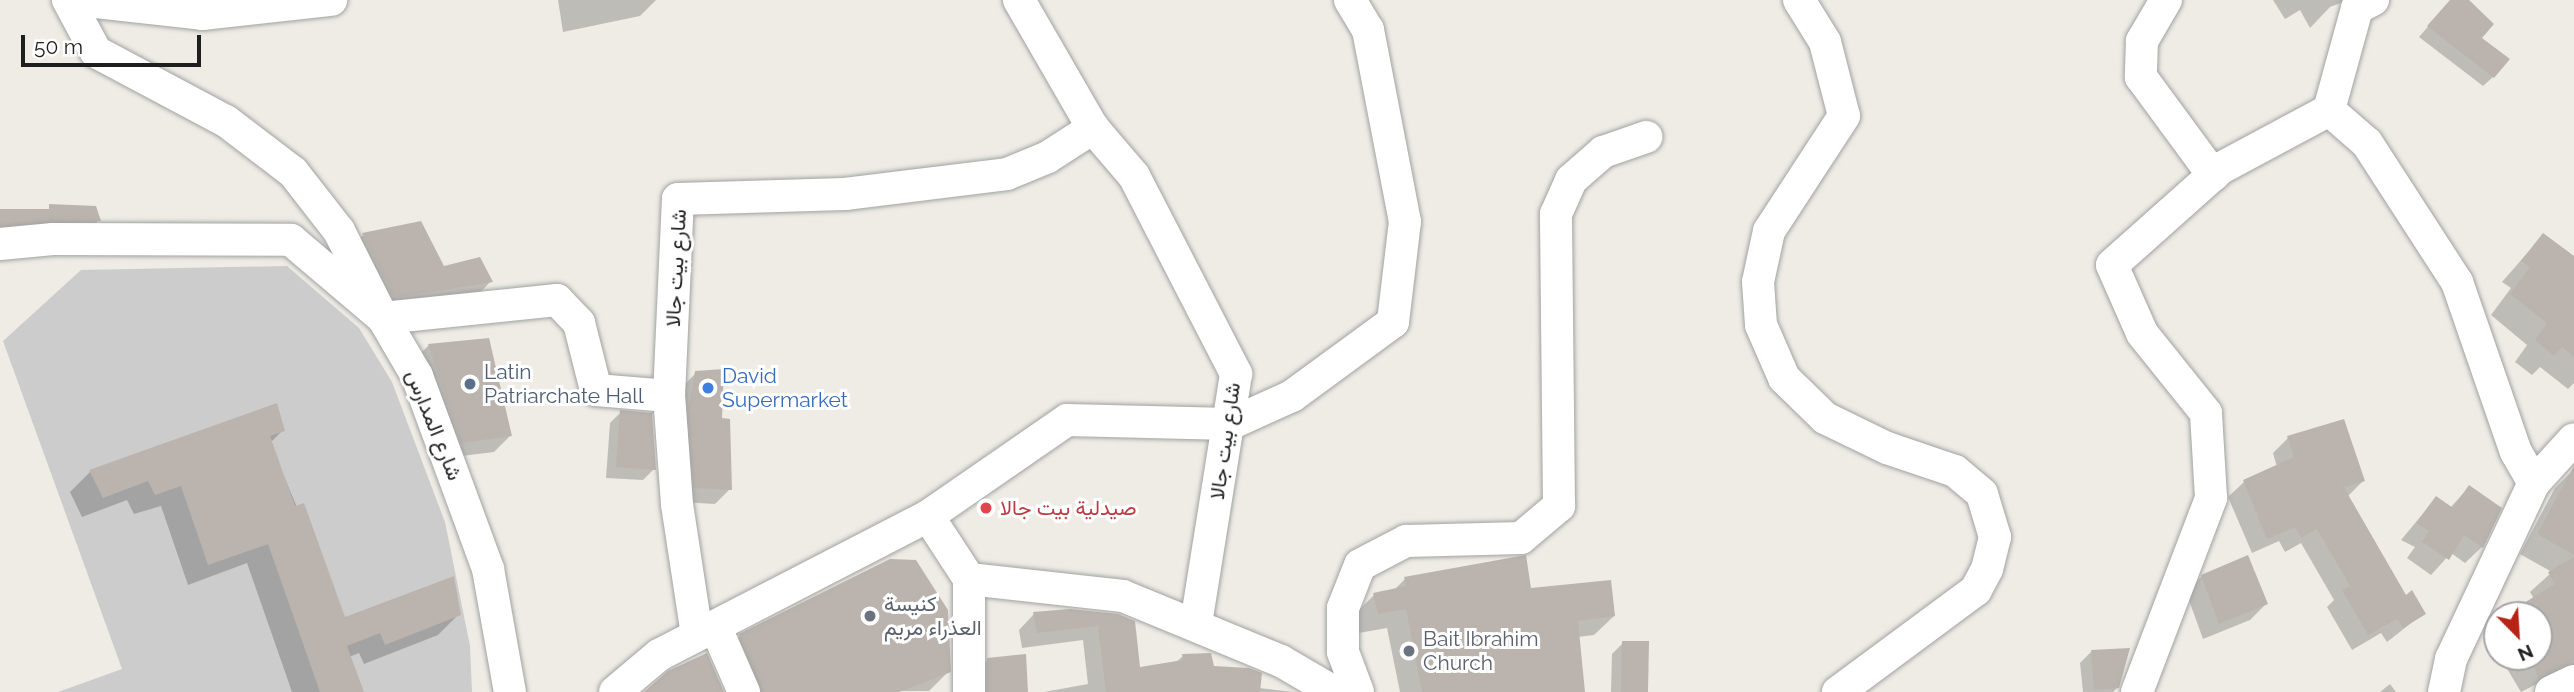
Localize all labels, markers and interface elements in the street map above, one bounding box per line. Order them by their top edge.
scale bar [24,21,205,65]
text: 50 m [34,34,83,59]
street label: شارع بيت جالا [660,209,692,327]
place label: Latin Patriarchate Hall [484,359,644,409]
place label: David Supermarket [722,363,848,413]
street label: شارع المدارس [400,366,468,484]
marker: Latin Patriarchate Hall [462,376,478,392]
marker: David Supermarket [700,380,716,396]
street label: شارع بيت جالا [1204,381,1246,501]
place label: صيدلية بيت جالا [1000,495,1136,521]
marker: صيدلية بيت جالا [978,500,994,516]
place label: كنيسة العذراء مريم [884,591,982,641]
north arrow [2483,601,2553,671]
marker: كنيسة العذراء مريم [862,608,878,624]
place label: Bait Ibrahim Church [1423,626,1538,676]
text: N [2515,640,2537,666]
marker: Bait Ibrahim Church [1401,643,1417,659]

